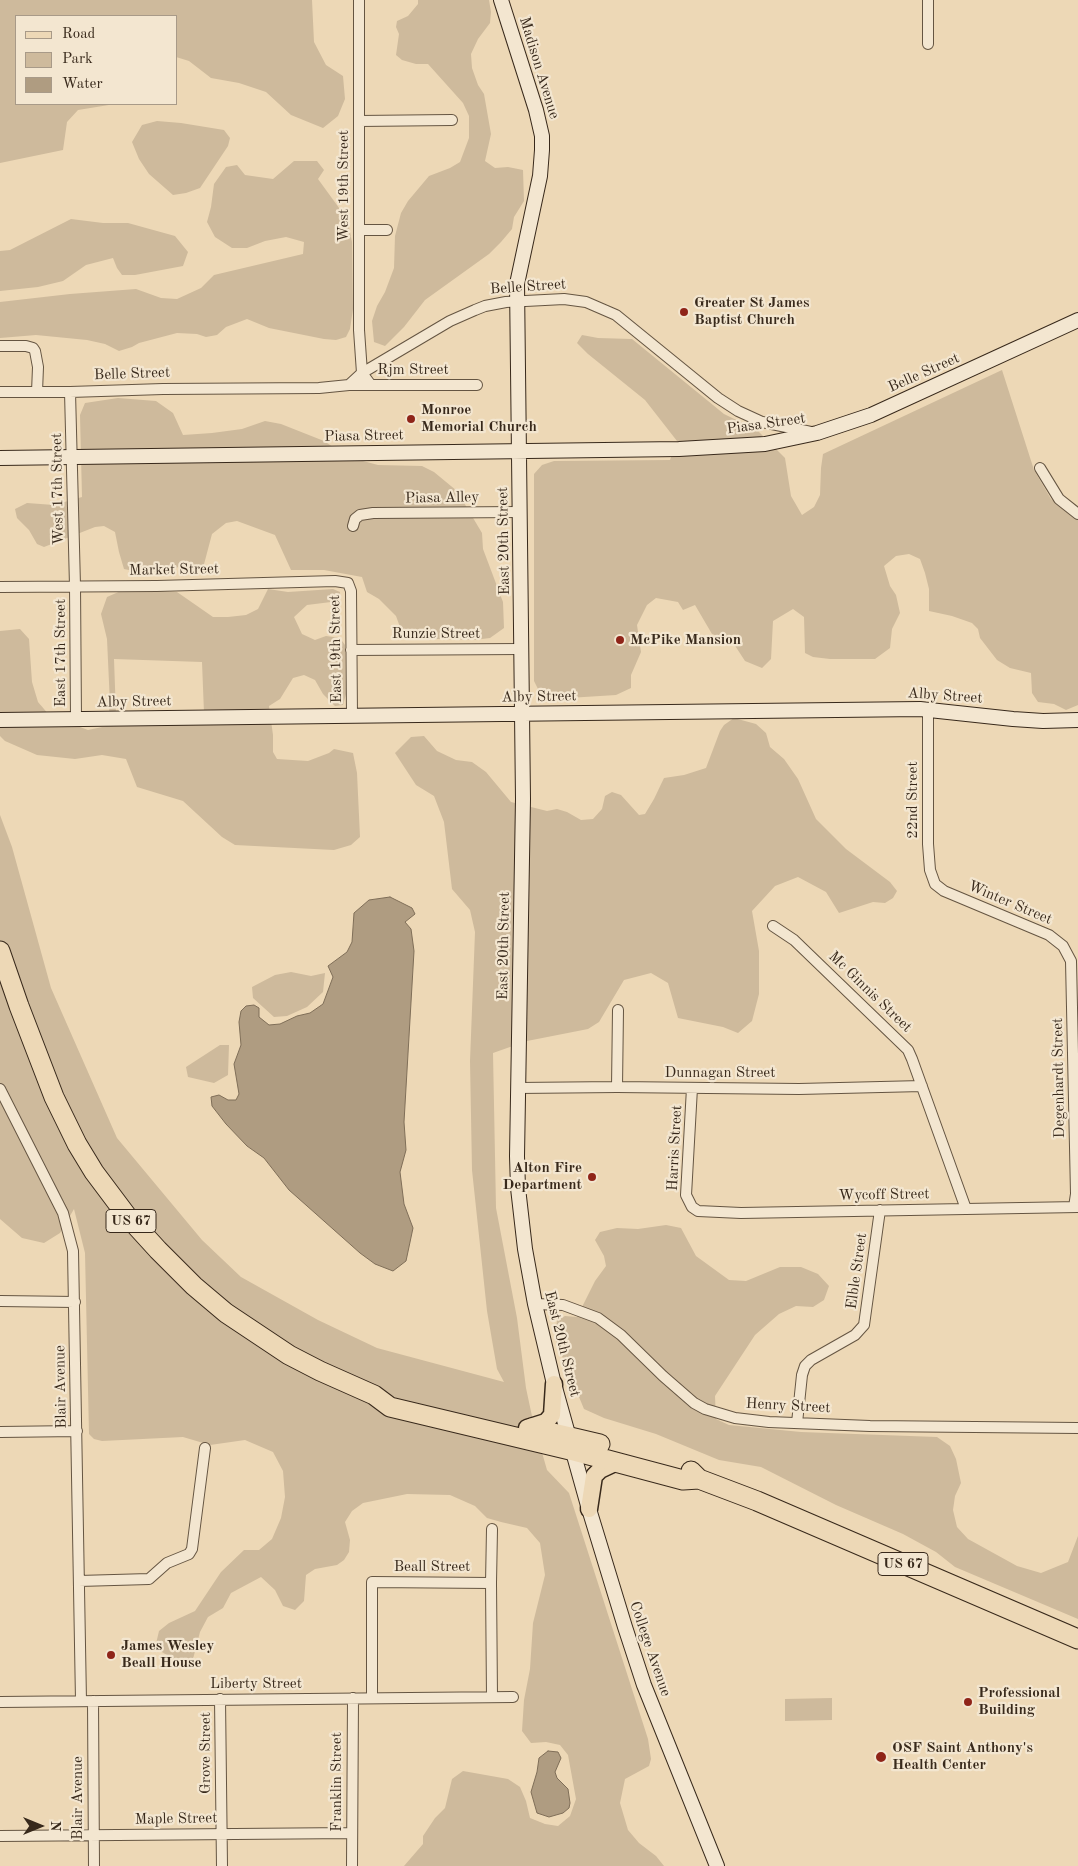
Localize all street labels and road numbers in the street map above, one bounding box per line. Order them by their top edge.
street label: Madison Avenue [515,15,563,121]
street label: West 19th Street [335,130,353,242]
street label: Belle Street [489,275,567,299]
street label: Belle Street [886,349,962,397]
street label: Rjm Street [377,361,449,379]
street label: Belle Street [94,364,170,384]
street label: Piasa Street [725,410,807,438]
street label: Piasa Street [324,426,404,446]
street label: West 17th Street [48,433,68,545]
street label: East 20th Street [494,487,514,595]
street label: Piasa Alley [405,488,479,508]
street label: Market Street [129,560,219,580]
street label: East 19th Street [326,595,346,703]
street label: East 17th Street [52,599,70,707]
street label: Runzie Street [392,625,480,643]
street label: Alby Street [907,684,983,708]
street label: Alby Street [501,687,577,707]
street label: Alby Street [96,692,172,712]
street label: 22nd Street [904,761,922,839]
street label: Winter Street [965,877,1055,929]
street label: East 20th Street [494,892,514,1000]
street label: Mc Ginnis Street [825,948,915,1036]
street label: Degenhardt Street [1049,1018,1069,1138]
street label: Dunnagan Street [665,1064,775,1082]
street label: Harris Street [664,1105,686,1191]
street label: Wycoff Street [838,1185,930,1205]
road number: US 67 [106,1210,156,1232]
street label: Elble Street [843,1232,871,1310]
street label: East 20th Street [540,1289,584,1399]
street label: Blair Avenue [51,1345,71,1429]
street label: Henry Street [745,1395,831,1417]
road number: US 67 [878,1552,928,1576]
street label: Beall Street [394,1558,470,1576]
street label: College Avenue [625,1599,675,1699]
street label: Liberty Street [210,1675,302,1693]
street label: Grove Street [197,1712,215,1794]
street label: Franklin Street [328,1732,346,1832]
street label: Blair Avenue [69,1756,87,1840]
street label: Maple Street [135,1809,217,1829]

